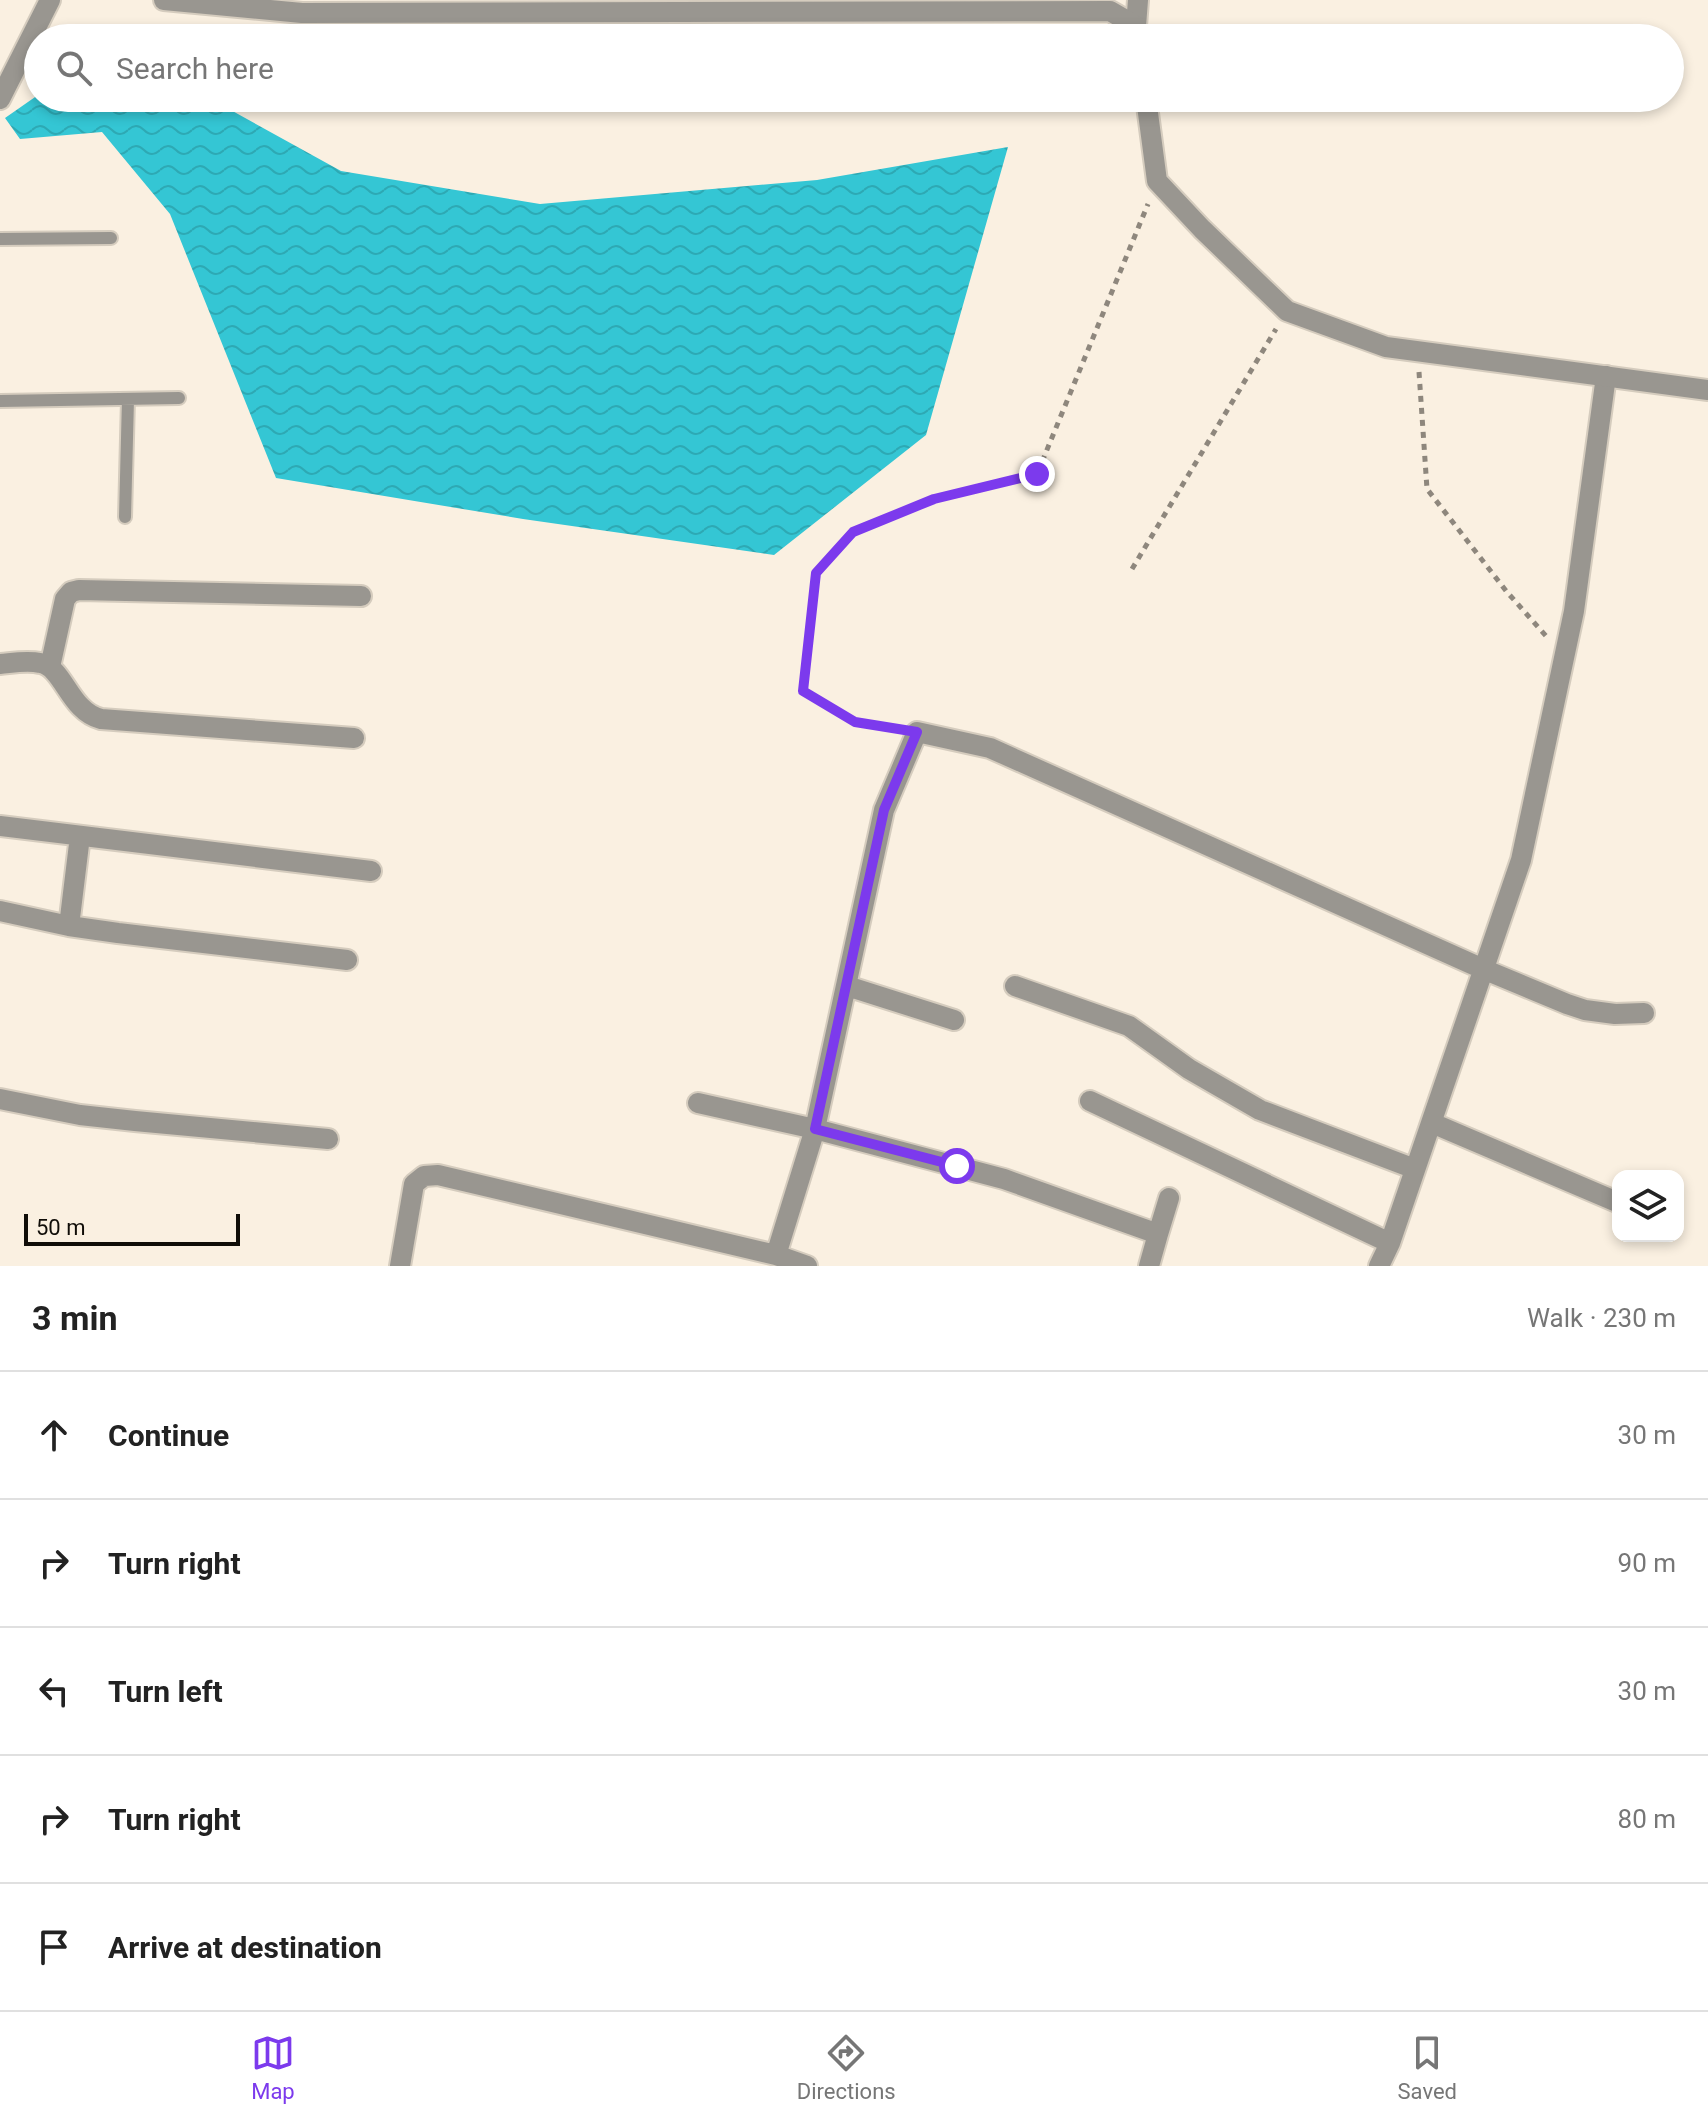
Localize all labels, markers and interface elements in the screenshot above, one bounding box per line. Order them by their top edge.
search box [24,24,1684,112]
icon: search [52,46,96,90]
text: Search here [116,51,274,86]
route end [1019,456,1055,492]
route start [939,1148,975,1184]
map controls [1612,1170,1684,1242]
button: layers [1612,1170,1684,1242]
scale bar [24,1210,240,1246]
text: 50 m [36,1215,85,1240]
text: 3 min [32,1298,117,1338]
text: Walk · 230 m [1527,1303,1676,1333]
icon: ahead [32,1413,76,1457]
text: Continue [108,1418,229,1453]
text: 30 m [1618,1420,1676,1450]
icon: right [32,1541,76,1585]
text: Turn right [108,1546,241,1581]
text: 90 m [1618,1548,1676,1578]
icon: left [32,1669,76,1713]
text: Turn left [108,1674,223,1709]
text: 30 m [1618,1676,1676,1706]
icon: right [32,1797,76,1841]
text: Turn right [108,1802,241,1837]
text: 80 m [1618,1804,1676,1834]
icon: arrive [32,1925,76,1969]
text: Arrive at destination [108,1930,382,1965]
tab: Map [251,2031,295,2104]
tab: Directions [797,2031,896,2104]
tab: Saved [1398,2031,1457,2104]

